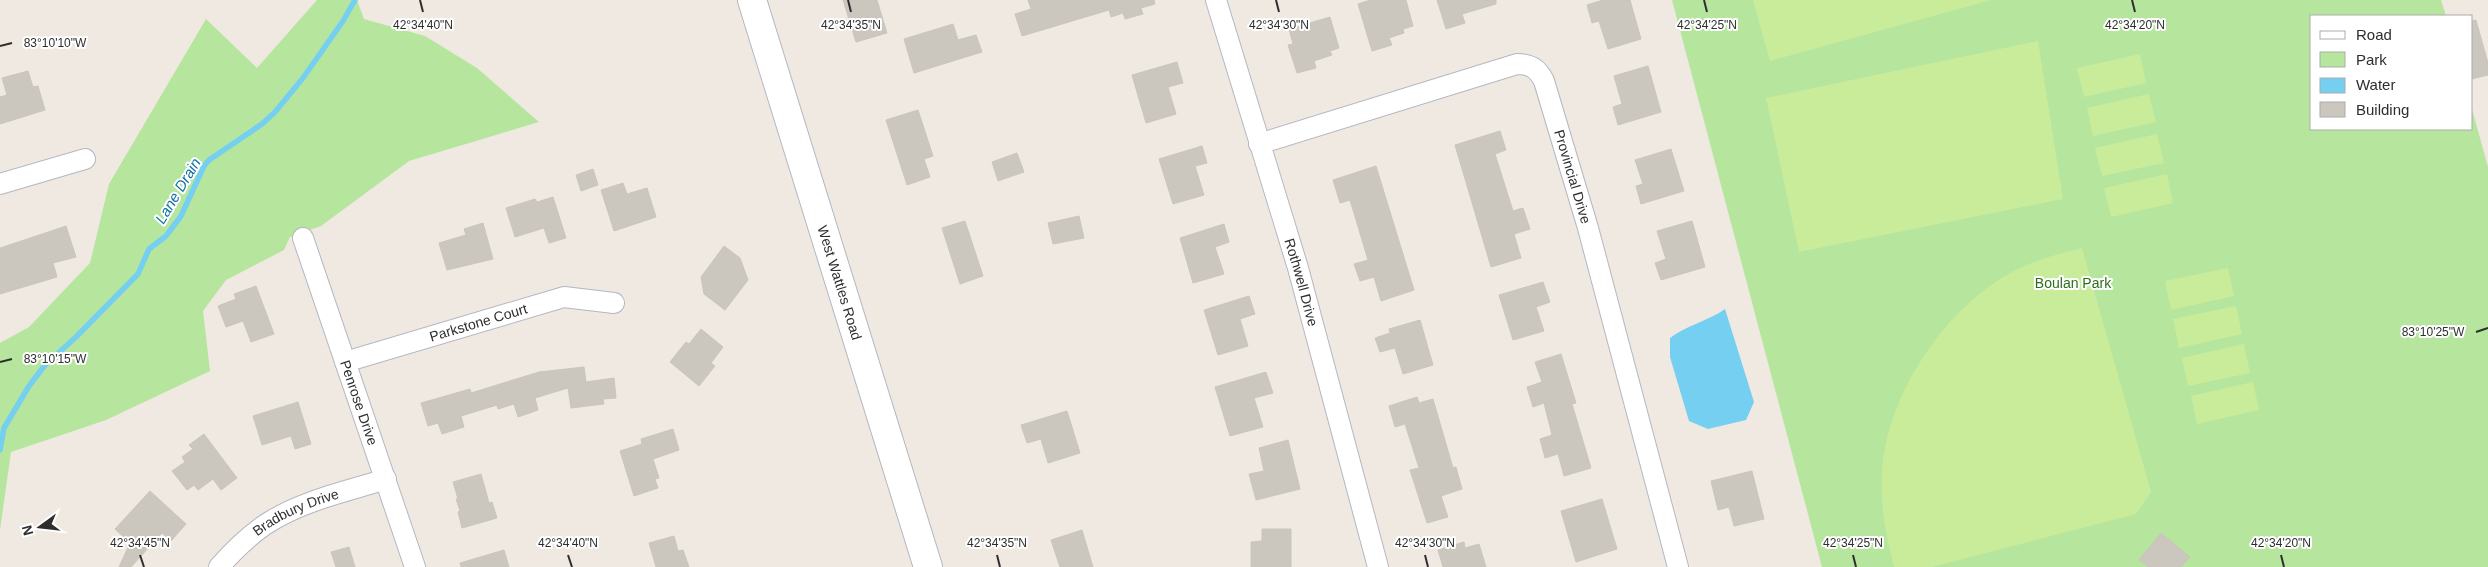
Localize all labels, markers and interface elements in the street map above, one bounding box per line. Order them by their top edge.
legend [2310,15,2473,130]
text: 42°34'40"N [393,18,453,32]
text: 42°34'35"N [821,18,881,32]
text: 42°34'30"N [1249,18,1309,32]
text: 42°34'25"N [1677,18,1737,32]
text: 42°34'20"N [2105,18,2165,32]
text: Road [2356,26,2392,43]
text: 83°10'10"W [24,36,87,50]
text: Park [2356,51,2387,68]
text: Water [2356,76,2395,93]
text: Building [2356,101,2409,118]
street label: Provincial Drive [1551,128,1594,226]
water label: Lane Drain [151,155,204,227]
street label: West Wattles Road [814,223,865,342]
street label: Rothwell Drive [1281,237,1321,328]
park label: Boulan Park [2035,275,2112,291]
street label: Parkstone Court [427,300,529,345]
text: 83°10'25"W [2402,325,2465,339]
text: 83°10'15"W [24,352,87,366]
street label: Penrose Drive [337,358,381,448]
street label: Bradbury Drive [249,485,341,539]
north arrow [15,502,65,552]
text: N [18,523,36,537]
text: 42°34'45"N [110,536,170,550]
text: 42°34'40"N [538,536,598,550]
text: 42°34'35"N [967,536,1027,550]
text: 42°34'30"N [1395,536,1455,550]
text: 42°34'25"N [1823,536,1883,550]
text: 42°34'20"N [2251,536,2311,550]

